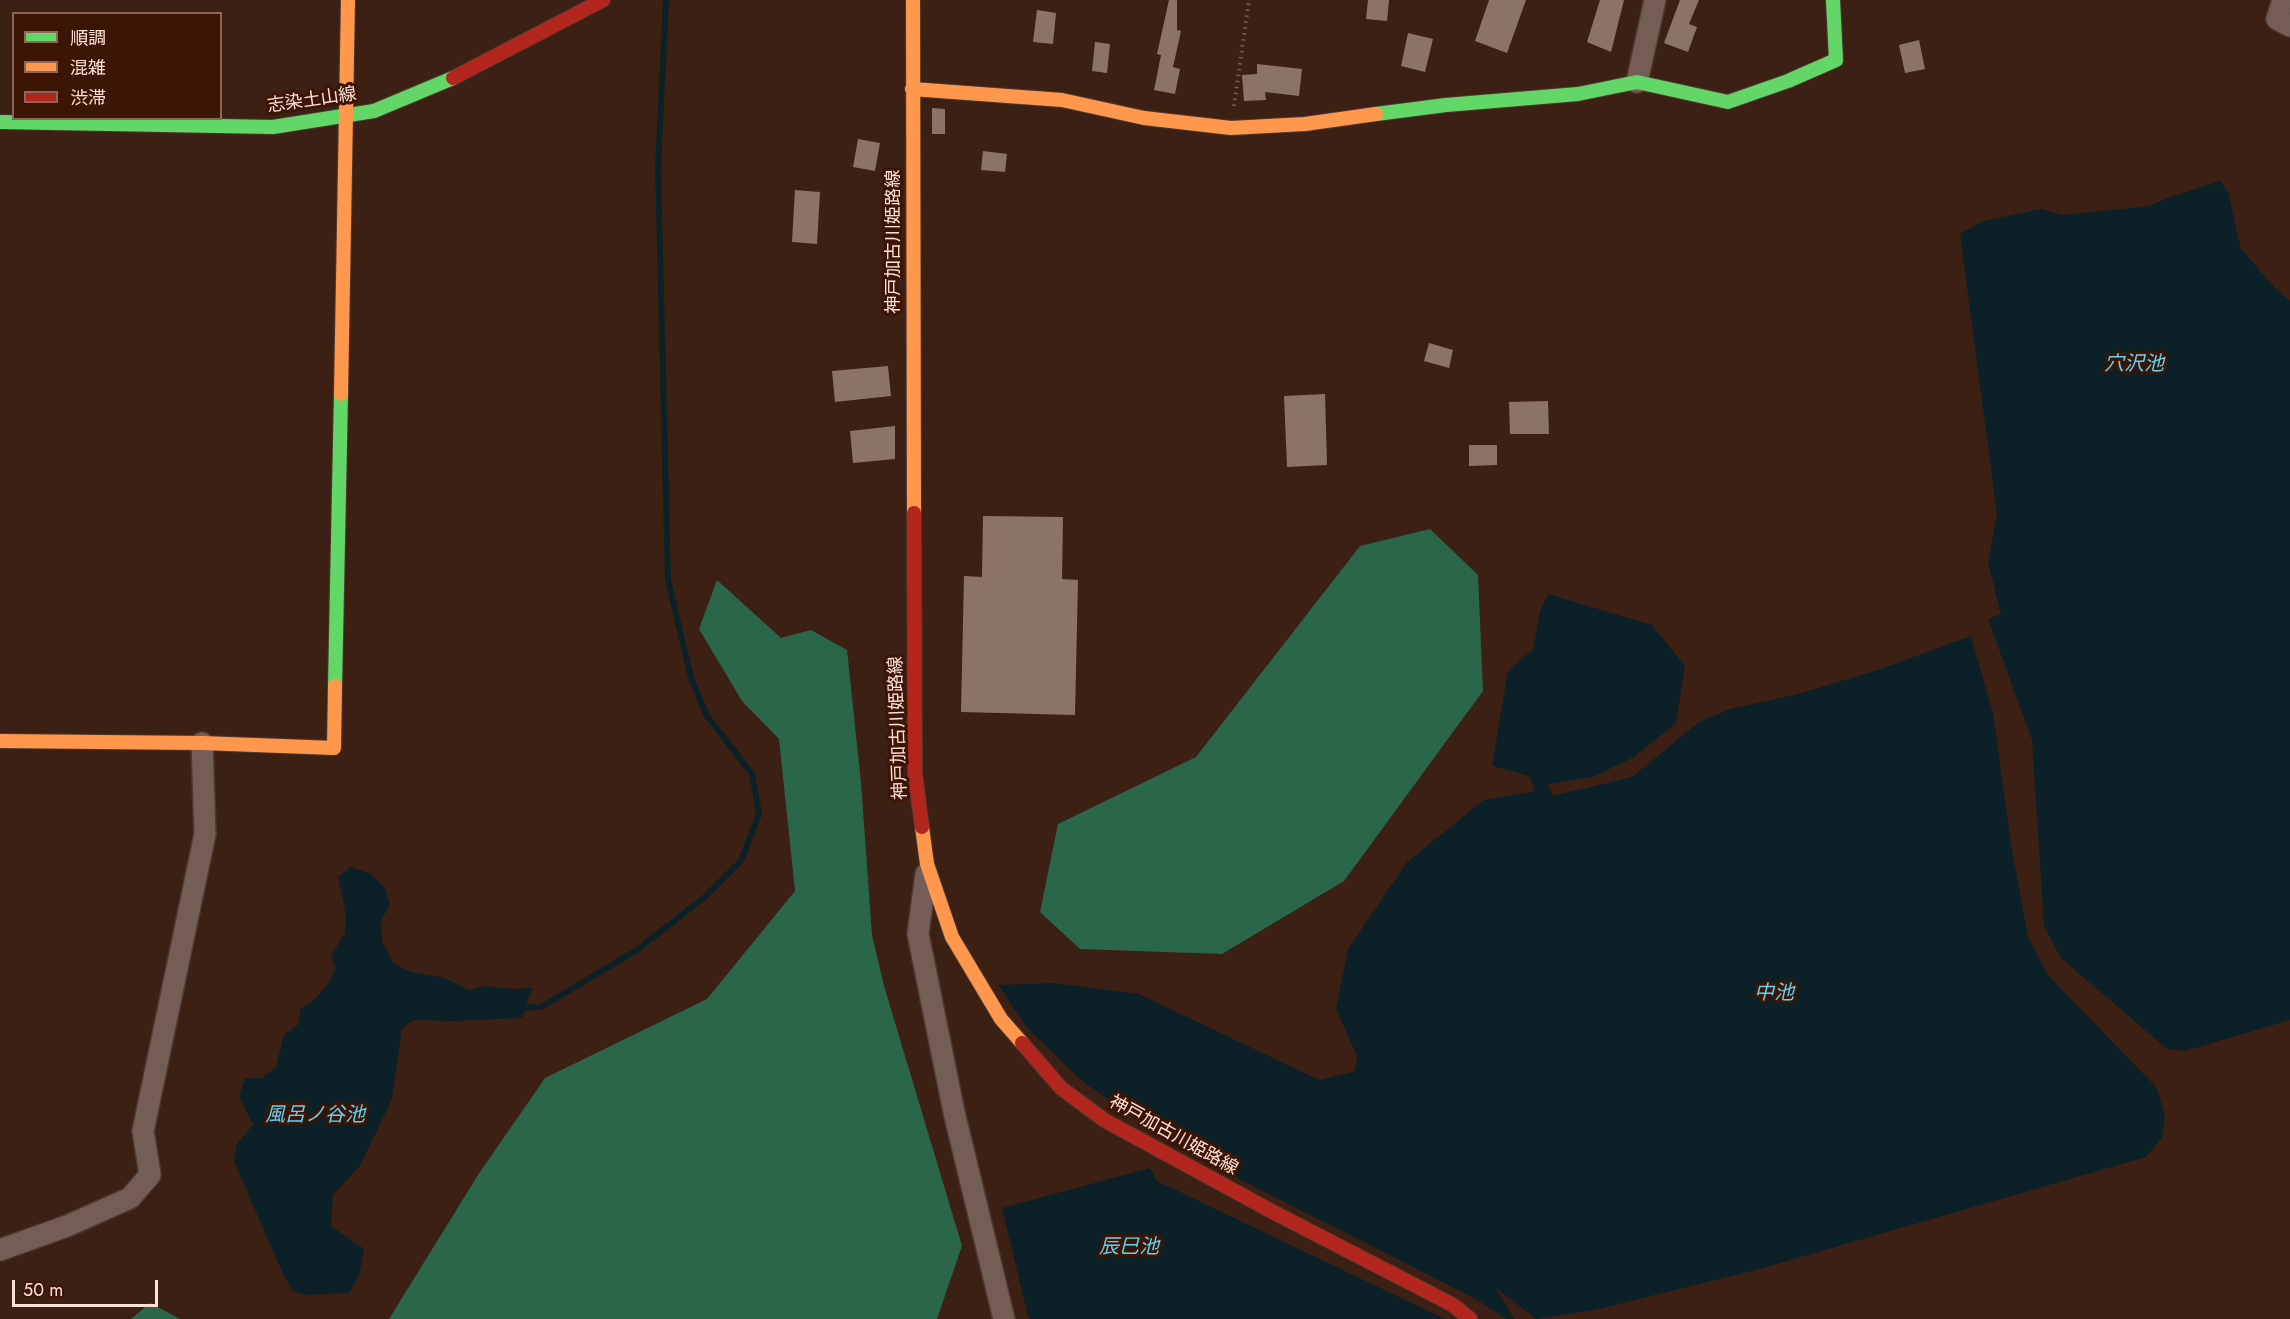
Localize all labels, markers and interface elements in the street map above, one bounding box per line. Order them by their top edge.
legend [12,12,222,120]
text: 順調 [70,25,106,51]
text: 混雑 [70,55,106,81]
street label: 志染土山線 [266,84,358,118]
text: 渋滞 [70,85,106,111]
street label: 神戸加古川姫路線 [884,170,906,314]
water label: 穴沢池 [2104,353,2164,377]
street label: 神戸加古川姫路線 [886,656,912,800]
water label: 中池 [1754,982,1794,1006]
street label: 神戸加古川姫路線 [1105,1092,1241,1180]
water label: 風呂ノ谷池 [265,1104,365,1128]
water label: 辰巳池 [1099,1236,1159,1260]
scale bar [15,1268,160,1306]
text: 50 m [23,1277,63,1303]

